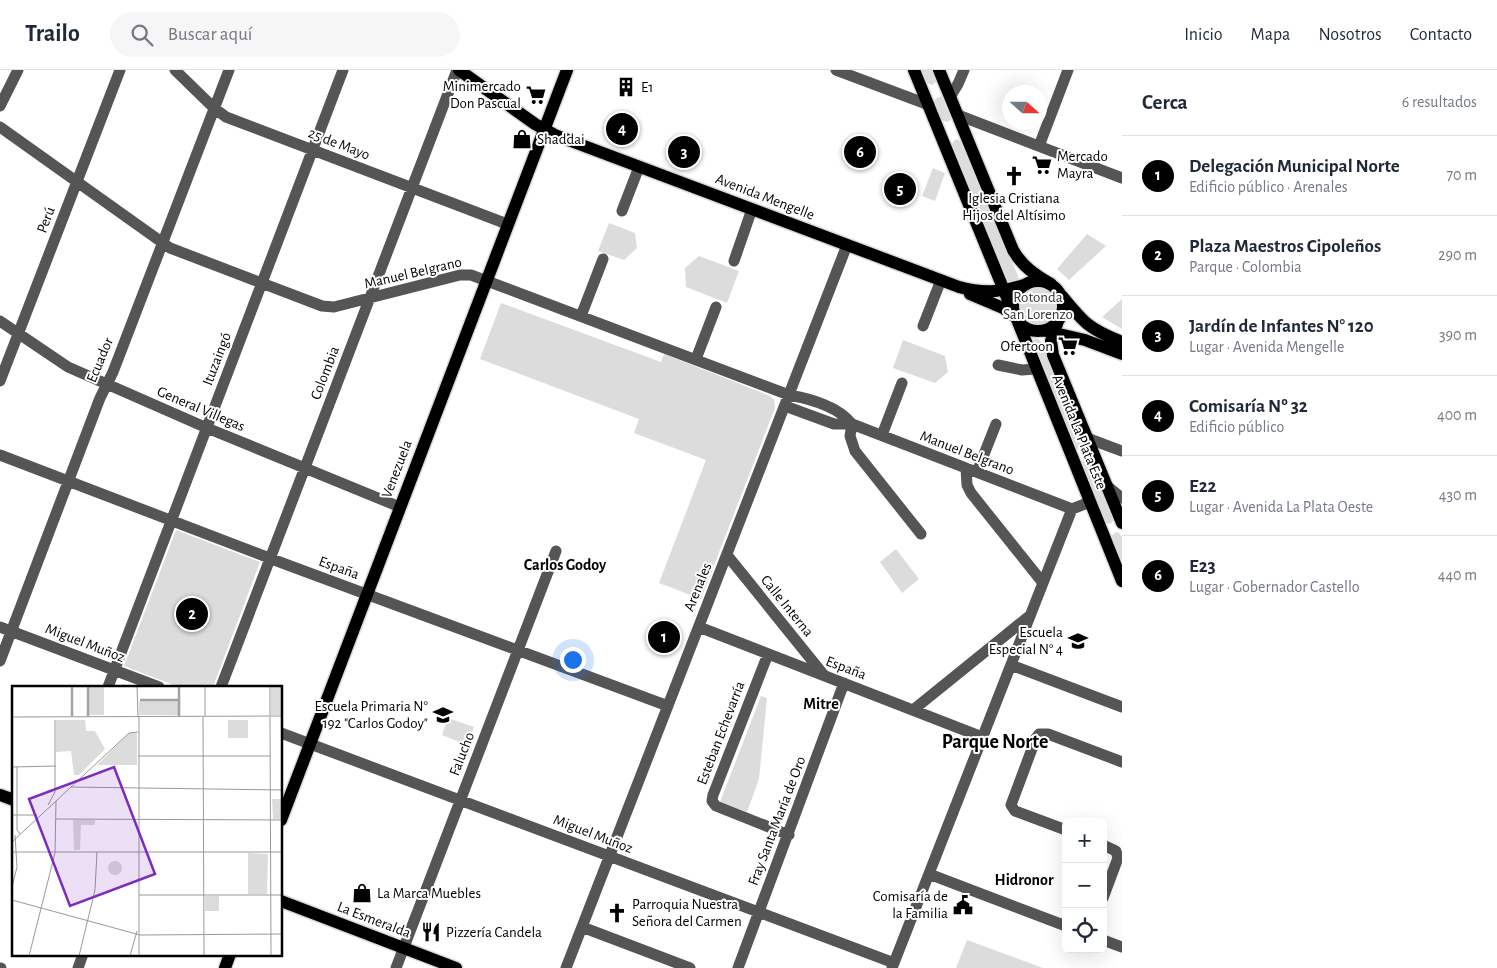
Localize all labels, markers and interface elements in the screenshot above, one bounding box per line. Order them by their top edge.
search box [110,12,460,57]
icon: search [128,21,156,49]
text: Trailo [25,22,80,46]
text: Buscar aquí [168,25,252,44]
text: Inicio [1184,26,1223,44]
text: Mapa [1251,26,1290,44]
text: Nosotros [1318,26,1382,44]
text: Contacto [1410,26,1472,44]
building icon: E1 [615,76,637,98]
place label: Minimercado Don Pascual [443,79,521,111]
place label: E1 [641,80,653,95]
supermarket icon: Minimercado Don Pascual [525,84,547,106]
north arrow [1002,85,1047,130]
text: Cerca [1142,92,1188,113]
text: 6 resultados [1402,94,1477,110]
pin: 4 [606,110,638,148]
street label: 25 de Mayo [306,125,372,163]
shop icon: Shaddai [511,128,533,150]
place label: Shaddai [537,132,585,147]
pin: 3 [668,133,700,171]
pin: 6 [844,133,876,171]
place label: Mercado Mayra [1057,149,1108,181]
supermarket icon: Mercado Mayra [1031,154,1053,176]
text: Delegación Municipal Norte [1189,157,1400,176]
church icon: Iglesia Cristiana Hijos del Altísimo [1003,165,1025,187]
text: 1 [1155,167,1161,183]
text: 70 m [1446,167,1477,183]
pin: 5 [884,170,916,208]
street label: Avenida Mengelle [713,171,817,223]
text: Edificio público · Arenales [1189,179,1348,195]
place label: Iglesia Cristiana Hijos del Altísimo [962,191,1066,223]
street label: Perú [34,205,58,235]
text: Plaza Maestros Cipoleños [1189,237,1381,256]
text: 2 [1154,247,1162,263]
text: 290 m [1438,247,1477,263]
street label: Manuel Belgrano [363,255,463,291]
text: Parque · Colombia [1189,259,1302,275]
park label: Rotonda San Lorenzo [1003,290,1073,322]
text: Jardín de Infantes N° 120 [1189,317,1374,336]
text: 3 [1155,327,1161,343]
text: 390 m [1439,327,1477,343]
street label: Ituzaingó [200,330,234,388]
street label: Ecuador [84,335,116,385]
supermarket icon: Ofertoon [1057,335,1079,357]
place label: Ofertoon [1001,339,1053,354]
text: Lugar · Avenida Mengelle [1189,339,1344,355]
street label: Colombia [308,344,342,402]
street label: Avenida La Plata Este [1049,372,1109,492]
street label: General Villegas [155,384,247,434]
text: Comisaría Nº 32 [1189,397,1308,416]
text: 4 [1154,407,1162,423]
text: 400 m [1437,407,1477,423]
text: Edificio público [1189,419,1284,435]
street label: Manuel Belgrano [918,428,1016,478]
street label: Venezuela [379,438,415,500]
text: E22 [1189,477,1217,496]
text: 5 [1155,487,1161,503]
text: 430 m [1439,487,1477,503]
text: Lugar · Avenida La Plata Oeste [1189,499,1373,515]
street label: España [317,554,361,582]
district label: Carlos Godoy [524,557,607,574]
text: E23 [1189,557,1216,576]
street label: Arenales [681,560,715,614]
text: 6 [1154,567,1162,583]
text: 440 m [1438,567,1477,583]
street label: Calle Interna [758,572,816,640]
text: Lugar · Gobernador Castello [1189,579,1360,595]
pin: 2 [176,595,208,633]
pin: 1 [648,618,680,656]
street label: Miguel Muñoz [43,621,127,665]
place label: Escuela Especial N° 4 [989,625,1063,657]
school or university icon: Escuela Especial N° 4 [1067,630,1089,652]
your location [560,647,586,673]
street label: España [824,653,868,683]
street label: Esteban Echevarría [694,679,748,787]
inset map [12,686,282,956]
district label: Mitre [803,696,839,712]
place label: Escuela Primaria N° 192 "Carlos Godoy" [314,699,429,731]
school or university icon: Escuela Primaria N° 192 "Carlos Godoy" [432,704,454,726]
street label: Falucho [447,730,477,778]
district label: Parque Norte [942,732,1048,752]
street label: Fray Santa María de Oro [745,754,809,888]
street label: Miguel Muñoz [551,812,635,856]
map controls [1062,818,1107,953]
button: + [1062,818,1107,863]
button: − [1062,863,1107,908]
district label: Hidronor [995,872,1054,888]
shop icon: La Marca Muebles [351,882,373,904]
place label: La Marca Muebles [377,886,481,901]
place label: Comisaría de la Familia [873,889,948,921]
public building icon: Comisaría de la Familia [952,894,974,916]
place label: Parroquia Nuestra Señora del Carmen [632,897,742,929]
street label: La Esmeralda [335,899,413,941]
church icon: Parroquia Nuestra Señora del Carmen [606,902,628,924]
button: locate [1062,908,1107,953]
restaurant icon: Pizzería Candela [420,921,442,943]
place label: Pizzería Candela [446,925,542,940]

